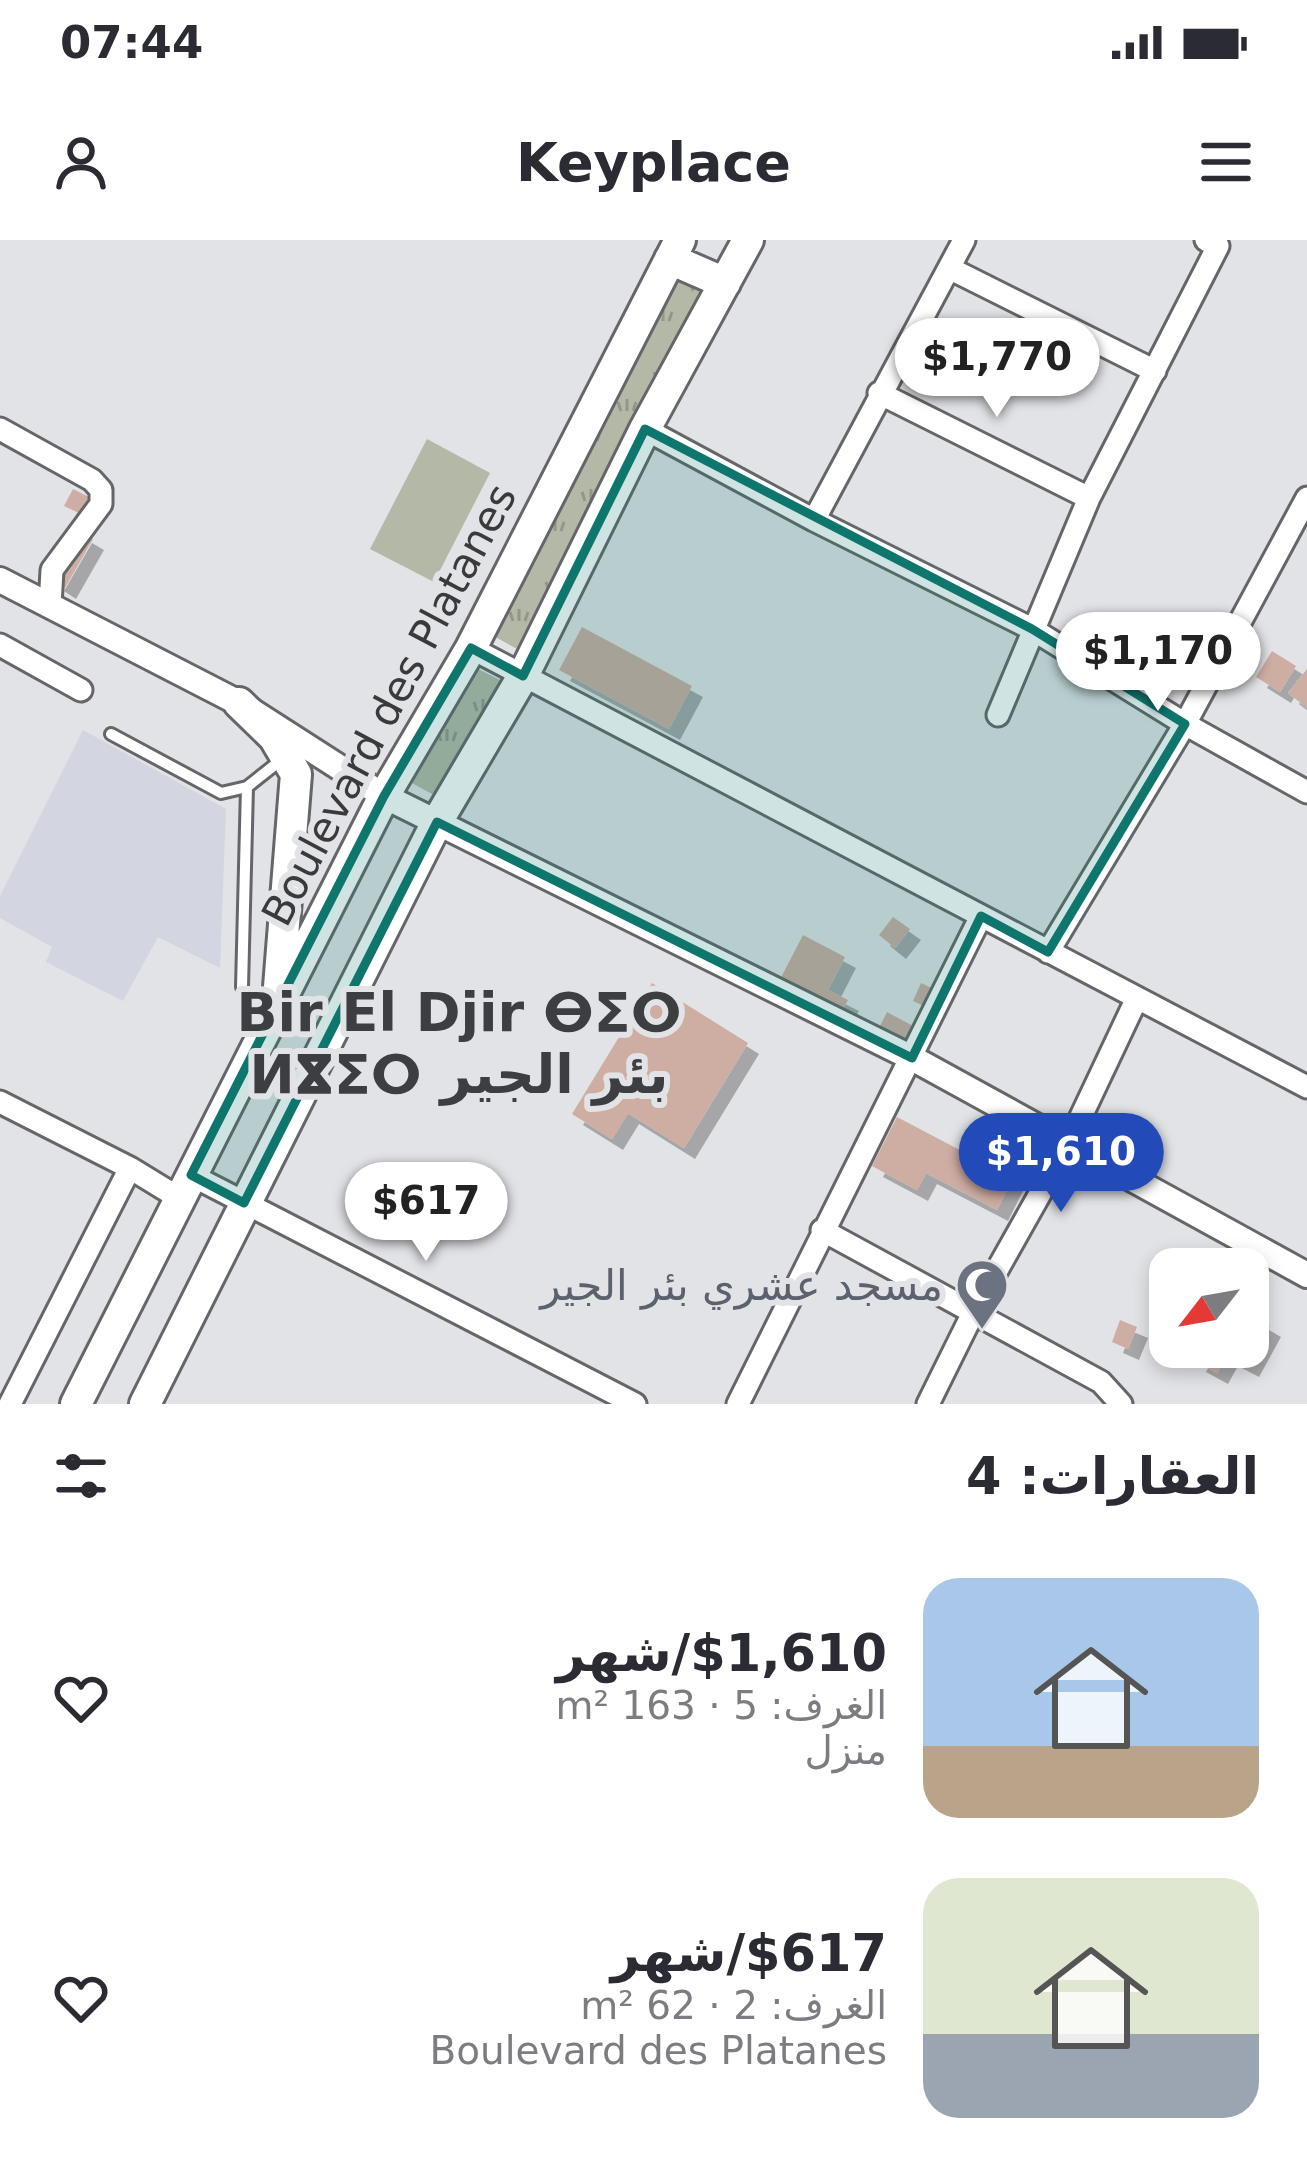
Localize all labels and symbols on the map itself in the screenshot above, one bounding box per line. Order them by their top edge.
pin: $1,770 [899,318,1095,420]
street label: Boulevard des Platanes [252,476,526,934]
pin: $1,170 [1060,612,1256,714]
district label: Bir El Djir ⴱⵉⵔ ⵍⴵⵉⵔ بئر الجير [236,981,682,1106]
pin: $1,610 [963,1113,1159,1215]
pin: $617 [355,1162,497,1264]
north arrow [1149,1248,1269,1368]
mosque icon: مسجد عشري بئر الجير [954,1257,1010,1331]
place label: مسجد عشري بئر الجير [538,1261,943,1310]

